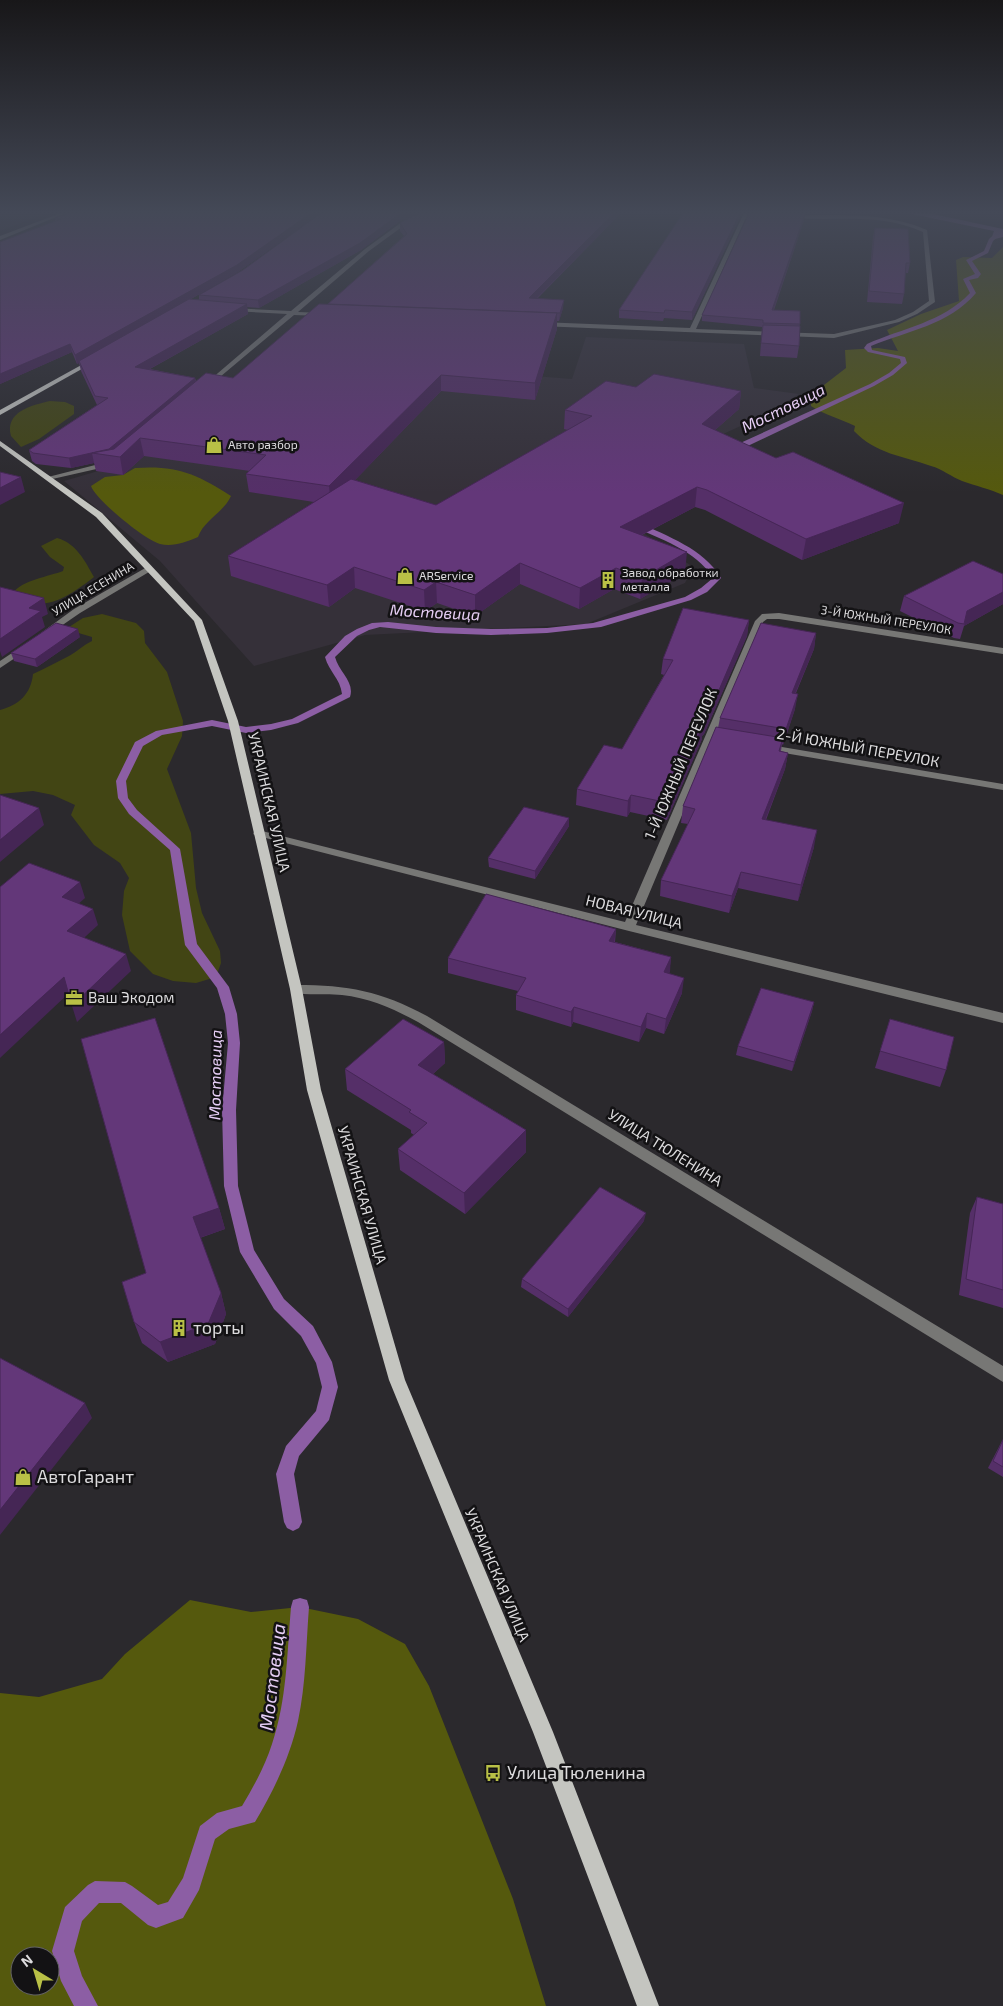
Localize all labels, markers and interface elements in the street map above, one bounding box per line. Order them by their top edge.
water label: Мостовица [738,379,828,436]
shop icon: Авто разбор [204,435,224,455]
place label: Авто разбор [228,437,298,451]
street label: УЛИЦА ЕСЕНИНА [49,558,136,618]
place label: Завод обработки металла [622,565,719,593]
shop icon: ARService [395,566,415,586]
place label: ARService [419,568,473,582]
building icon: Завод обработки металла [598,570,618,590]
water label: Мостовица [389,600,481,623]
street label: 3-Й ЮЖНЫЙ ПЕРЕУЛОК [820,602,952,636]
street label: 1-Й ЮЖНЫЙ ПЕРЕУЛОК [640,685,720,842]
street label: 2-Й ЮЖНЫЙ ПЕРЕУЛОК [775,724,941,770]
street label: УКРАИНСКАЯ УЛИЦА [245,730,295,874]
street label: НОВАЯ УЛИЦА [584,890,685,932]
office icon: Ваш Экодом [64,988,84,1008]
place label: Ваш Экодом [88,988,175,1006]
water label: Мостовица [204,1030,225,1120]
street label: УЛИЦА ТЮЛЕНИНА [605,1105,727,1190]
street label: УКРАИНСКАЯ УЛИЦА [335,1123,392,1267]
place label: торты [193,1316,244,1338]
building icon: торты [169,1318,189,1338]
place label: АвтоГарант [37,1465,134,1487]
shop icon: АвтоГарант [13,1467,33,1487]
street label: УКРАИНСКАЯ УЛИЦА [462,1505,534,1645]
water label: Мостовица [254,1622,289,1732]
place label: Улица Тюленина [507,1761,646,1783]
bus stop icon: Улица Тюленина [483,1763,503,1783]
north arrow [10,1946,60,1996]
text: N [17,1951,36,1970]

